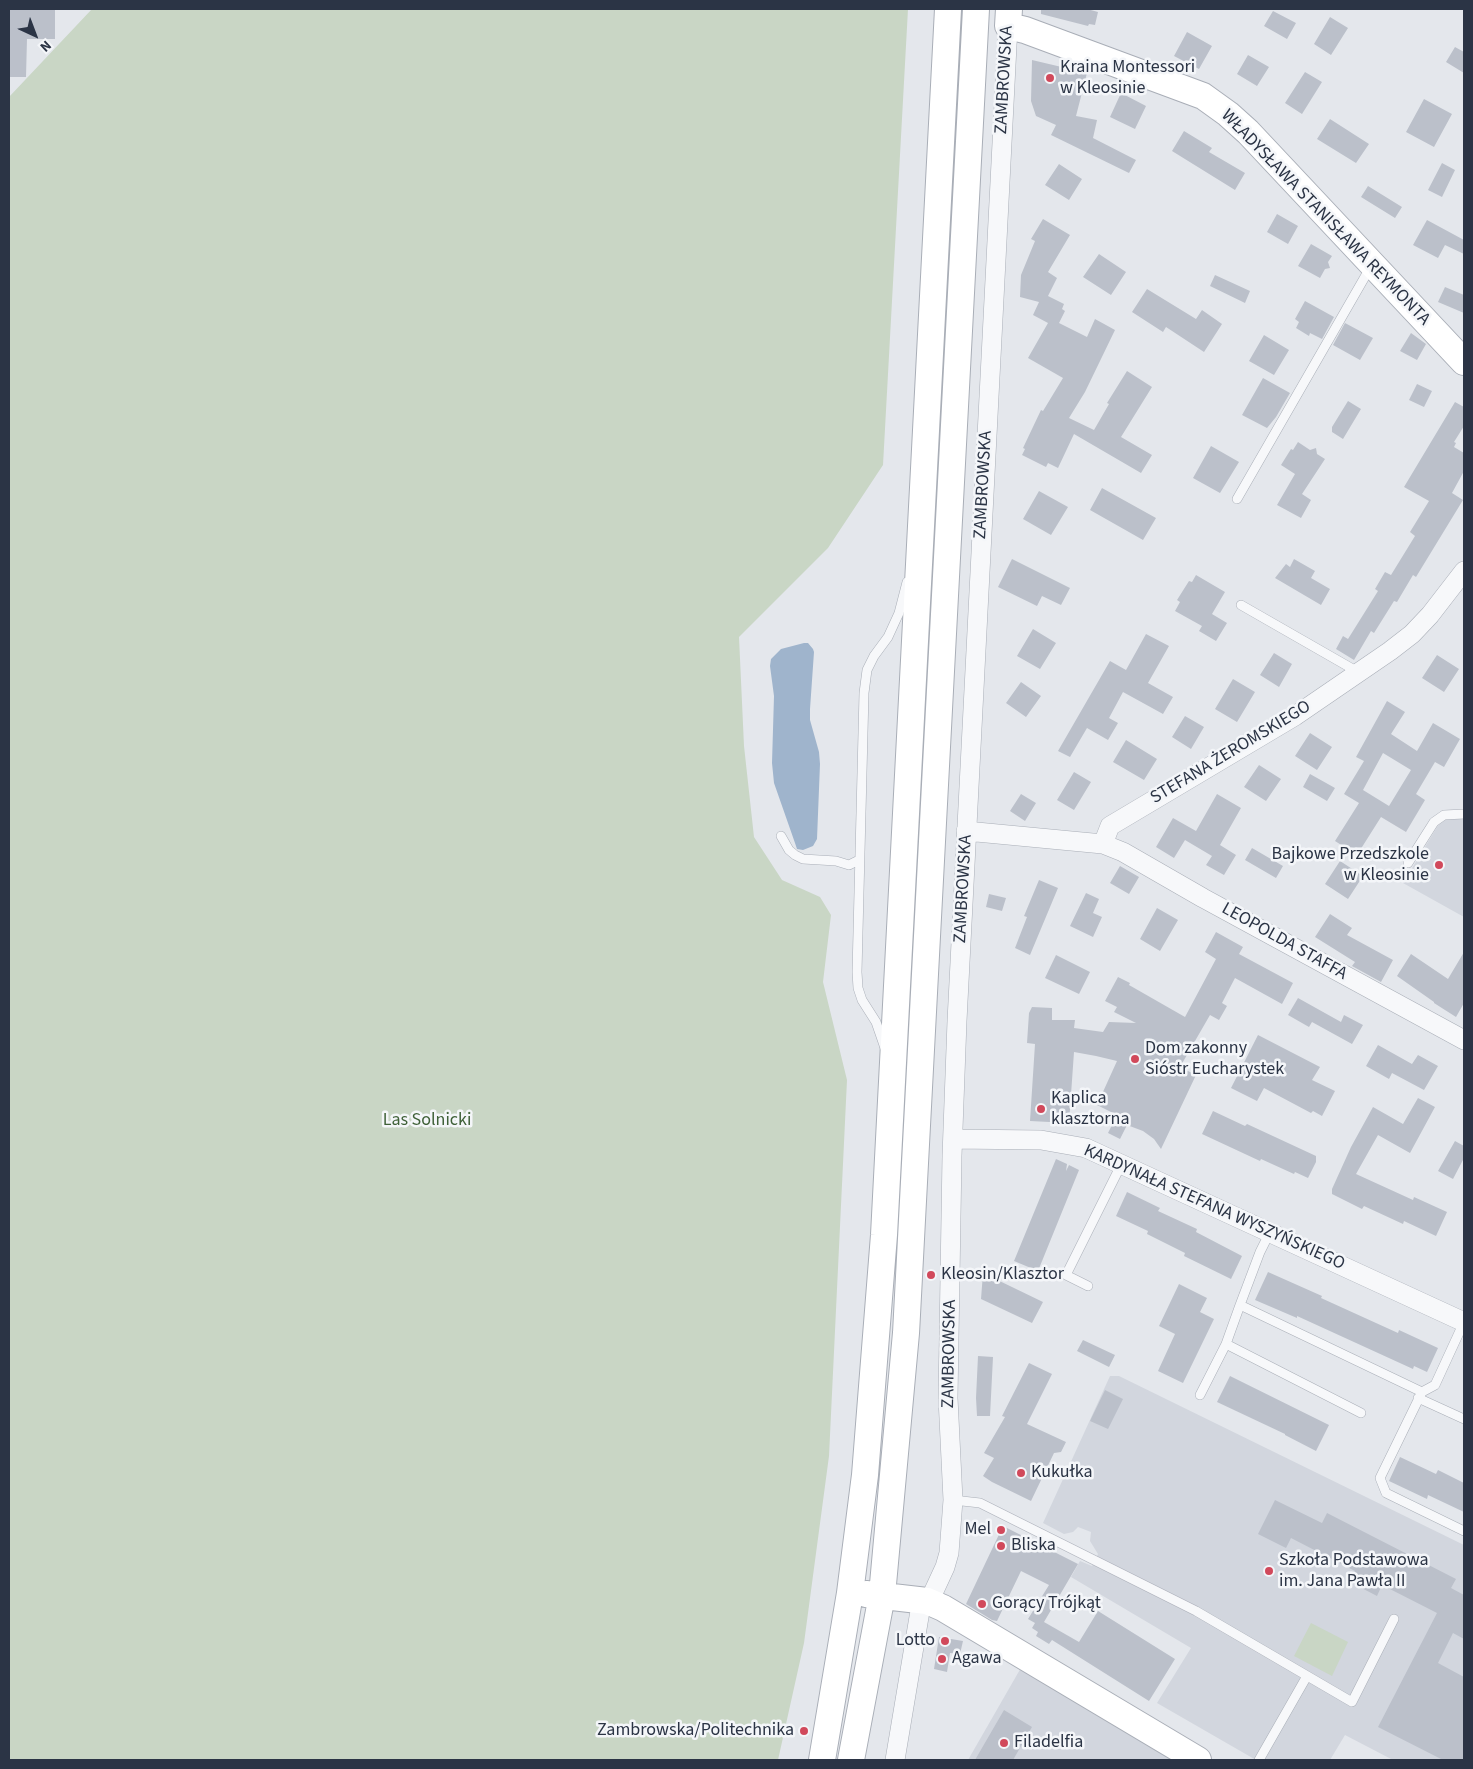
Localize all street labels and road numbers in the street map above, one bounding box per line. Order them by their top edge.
street label: ZAMBROWSKA [991,25,1019,135]
street label: WŁADYSŁAWA STANISŁAWA REYMONTA [1216,106,1434,330]
street label: ZAMBROWSKA [970,430,998,540]
street label: STEFANA ŻEROMSKIEGO [1147,697,1315,809]
street label: ZAMBROWSKA [950,834,978,944]
street label: LEOPOLDA STAFFA [1217,899,1351,985]
street label: KARDYNAŁA STEFANA WYSZYŃSKIEGO [1080,1140,1348,1276]
street label: ZAMBROWSKA [938,1299,962,1409]

